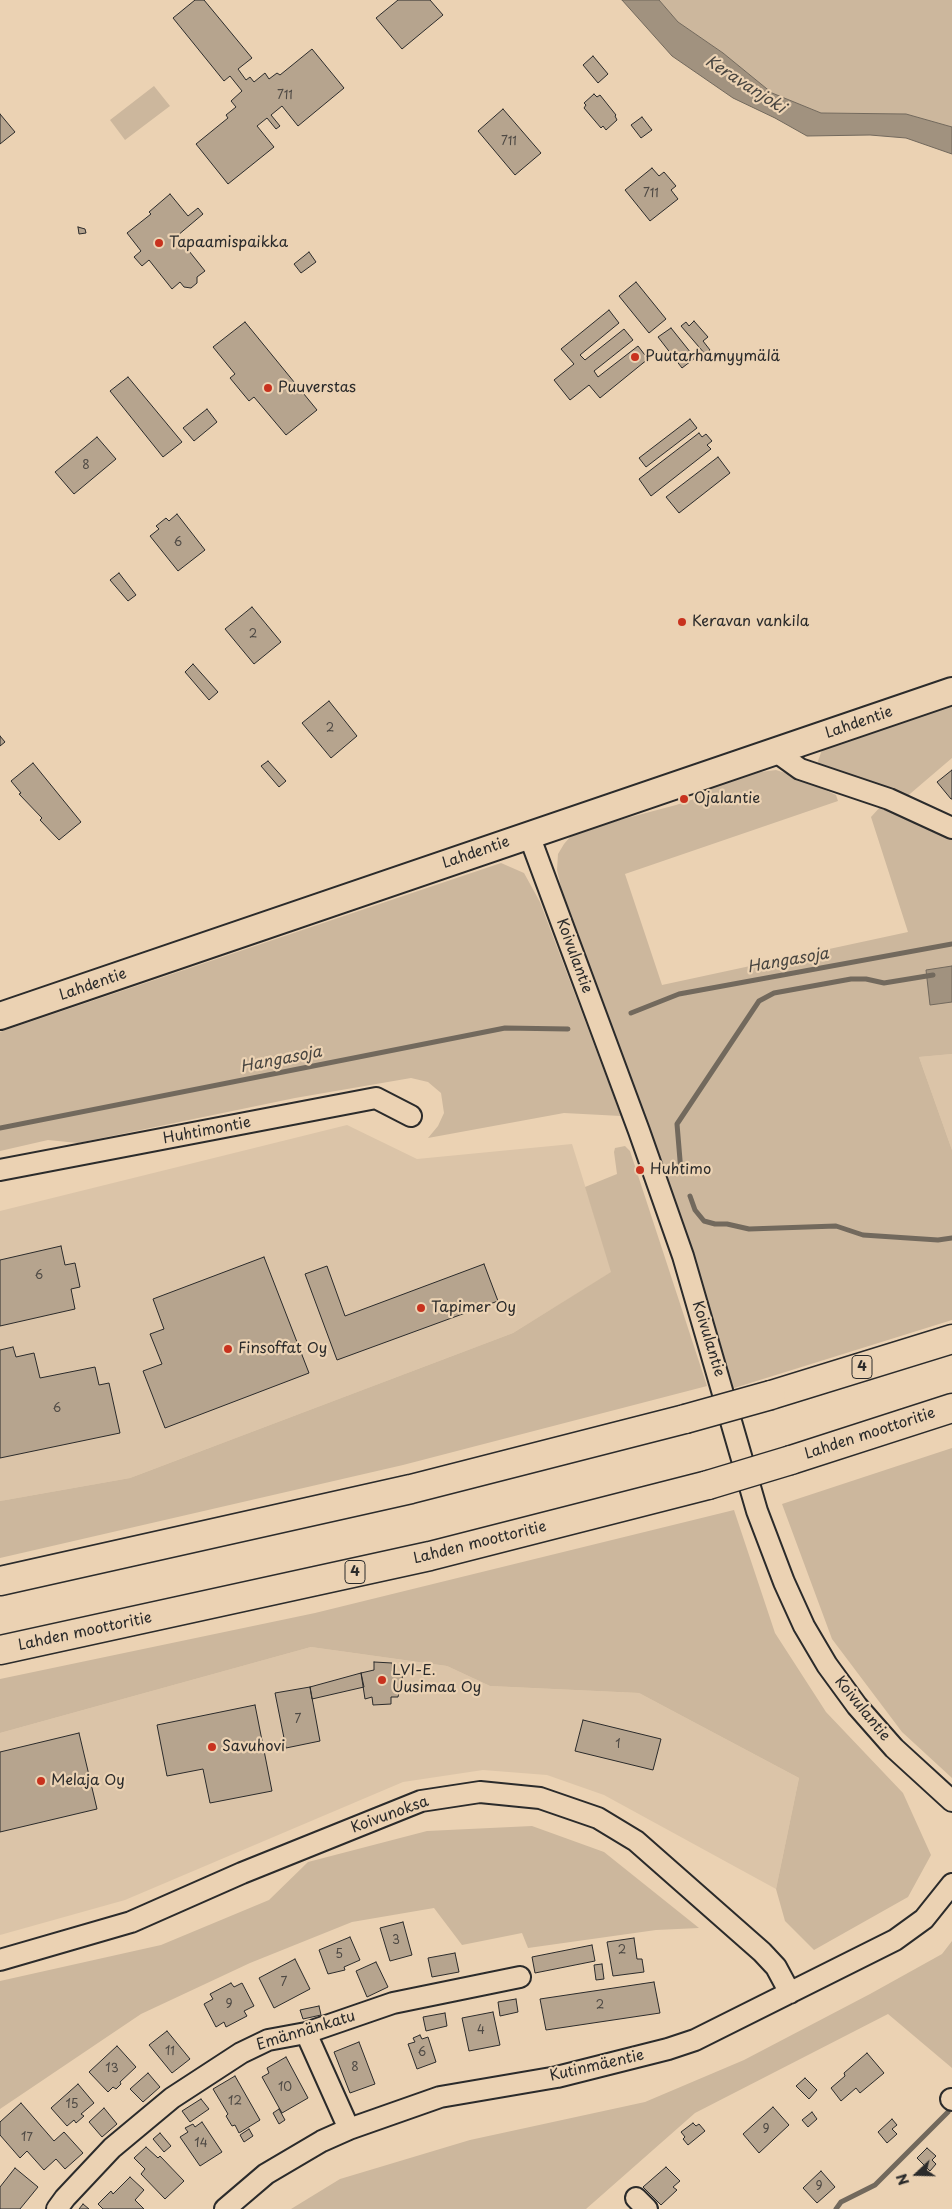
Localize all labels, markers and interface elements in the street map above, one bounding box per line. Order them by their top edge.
water label: Keravanjoki [701,52,789,118]
house number: 711 [277,89,293,103]
house number: 711 [501,135,517,149]
house number: 711 [643,187,659,201]
place label: Tapaamispaikka [169,234,288,252]
marker: Tapaamispaikka [153,237,165,249]
place label: Puutarhamyymälä [645,348,780,366]
marker: Puutarhamyymälä [629,351,641,363]
place label: Puuverstas [278,379,356,397]
marker: Puuverstas [262,382,274,394]
house number: 8 [82,459,90,473]
house number: 6 [174,536,182,550]
place label: Keravan vankila [692,613,809,631]
marker: Keravan vankila [676,616,688,628]
house number: 2 [249,628,257,642]
street label: Lahdentie [823,703,895,743]
house number: 2 [326,722,334,736]
place label: Ojalantie [694,790,760,808]
marker: Ojalantie [678,793,690,805]
street label: Lahdentie [440,833,512,873]
street label: Koivulantie [552,916,596,996]
water label: Hangasoja [746,944,830,978]
street label: Lahdentie [57,965,129,1005]
water label: Hangasoja [239,1043,323,1077]
street label: Huhtimontie [162,1114,252,1148]
place label: Huhtimo [650,1161,711,1179]
marker: Huhtimo [634,1164,646,1176]
house number: 6 [35,1269,43,1283]
place label: Tapimer Oy [431,1299,516,1317]
street label: Koivulantie [688,1299,728,1379]
marker: Tapimer Oy [415,1302,427,1314]
place label: Finsoffat Oy [238,1340,327,1358]
marker: Finsoffat Oy [222,1343,234,1355]
road number: 4 [852,1355,872,1378]
house number: 6 [53,1402,61,1416]
street label: Lahden moottoritie [802,1404,938,1464]
street label: Lahden moottoritie [412,1518,548,1568]
road number: 4 [345,1560,365,1584]
street label: Lahden moottoritie [16,1609,154,1655]
place label: LVI-E. Uusimaa Oy [392,1662,481,1697]
street label: Koivulantie [830,1673,894,1745]
marker: LVI-E. Uusimaa Oy [376,1674,388,1686]
house number: 7 [295,1713,301,1727]
place label: Savuhovi [222,1738,285,1756]
house number: 1 [615,1738,621,1752]
marker: Savuhovi [206,1741,218,1753]
place label: Melaja Oy [51,1772,125,1790]
marker: Melaja Oy [35,1775,47,1787]
street label: Koivunoksa [349,1793,431,1837]
house number: 3 [392,1934,400,1948]
house number: 2 [618,1944,626,1958]
house number: 5 [335,1948,343,1962]
house number: 7 [281,1976,287,1990]
house number: 9 [225,1998,233,2012]
house number: 2 [596,1999,604,2013]
street label: Emännänkatu [254,2007,358,2055]
house number: 4 [477,2024,485,2038]
house number: 11 [165,2045,175,2059]
house number: 6 [418,2046,426,2060]
street label: Kutinmäentie [548,2046,646,2086]
house number: 8 [351,2061,359,2075]
house number: 13 [105,2062,119,2076]
house number: 10 [278,2081,292,2095]
house number: 12 [228,2095,242,2109]
house number: 15 [65,2098,79,2112]
house number: 9 [762,2123,770,2137]
house number: 17 [21,2131,33,2145]
house number: 14 [194,2137,208,2151]
north arrow [892,2149,942,2199]
text: N [891,2171,914,2188]
house number: 9 [815,2180,823,2194]

